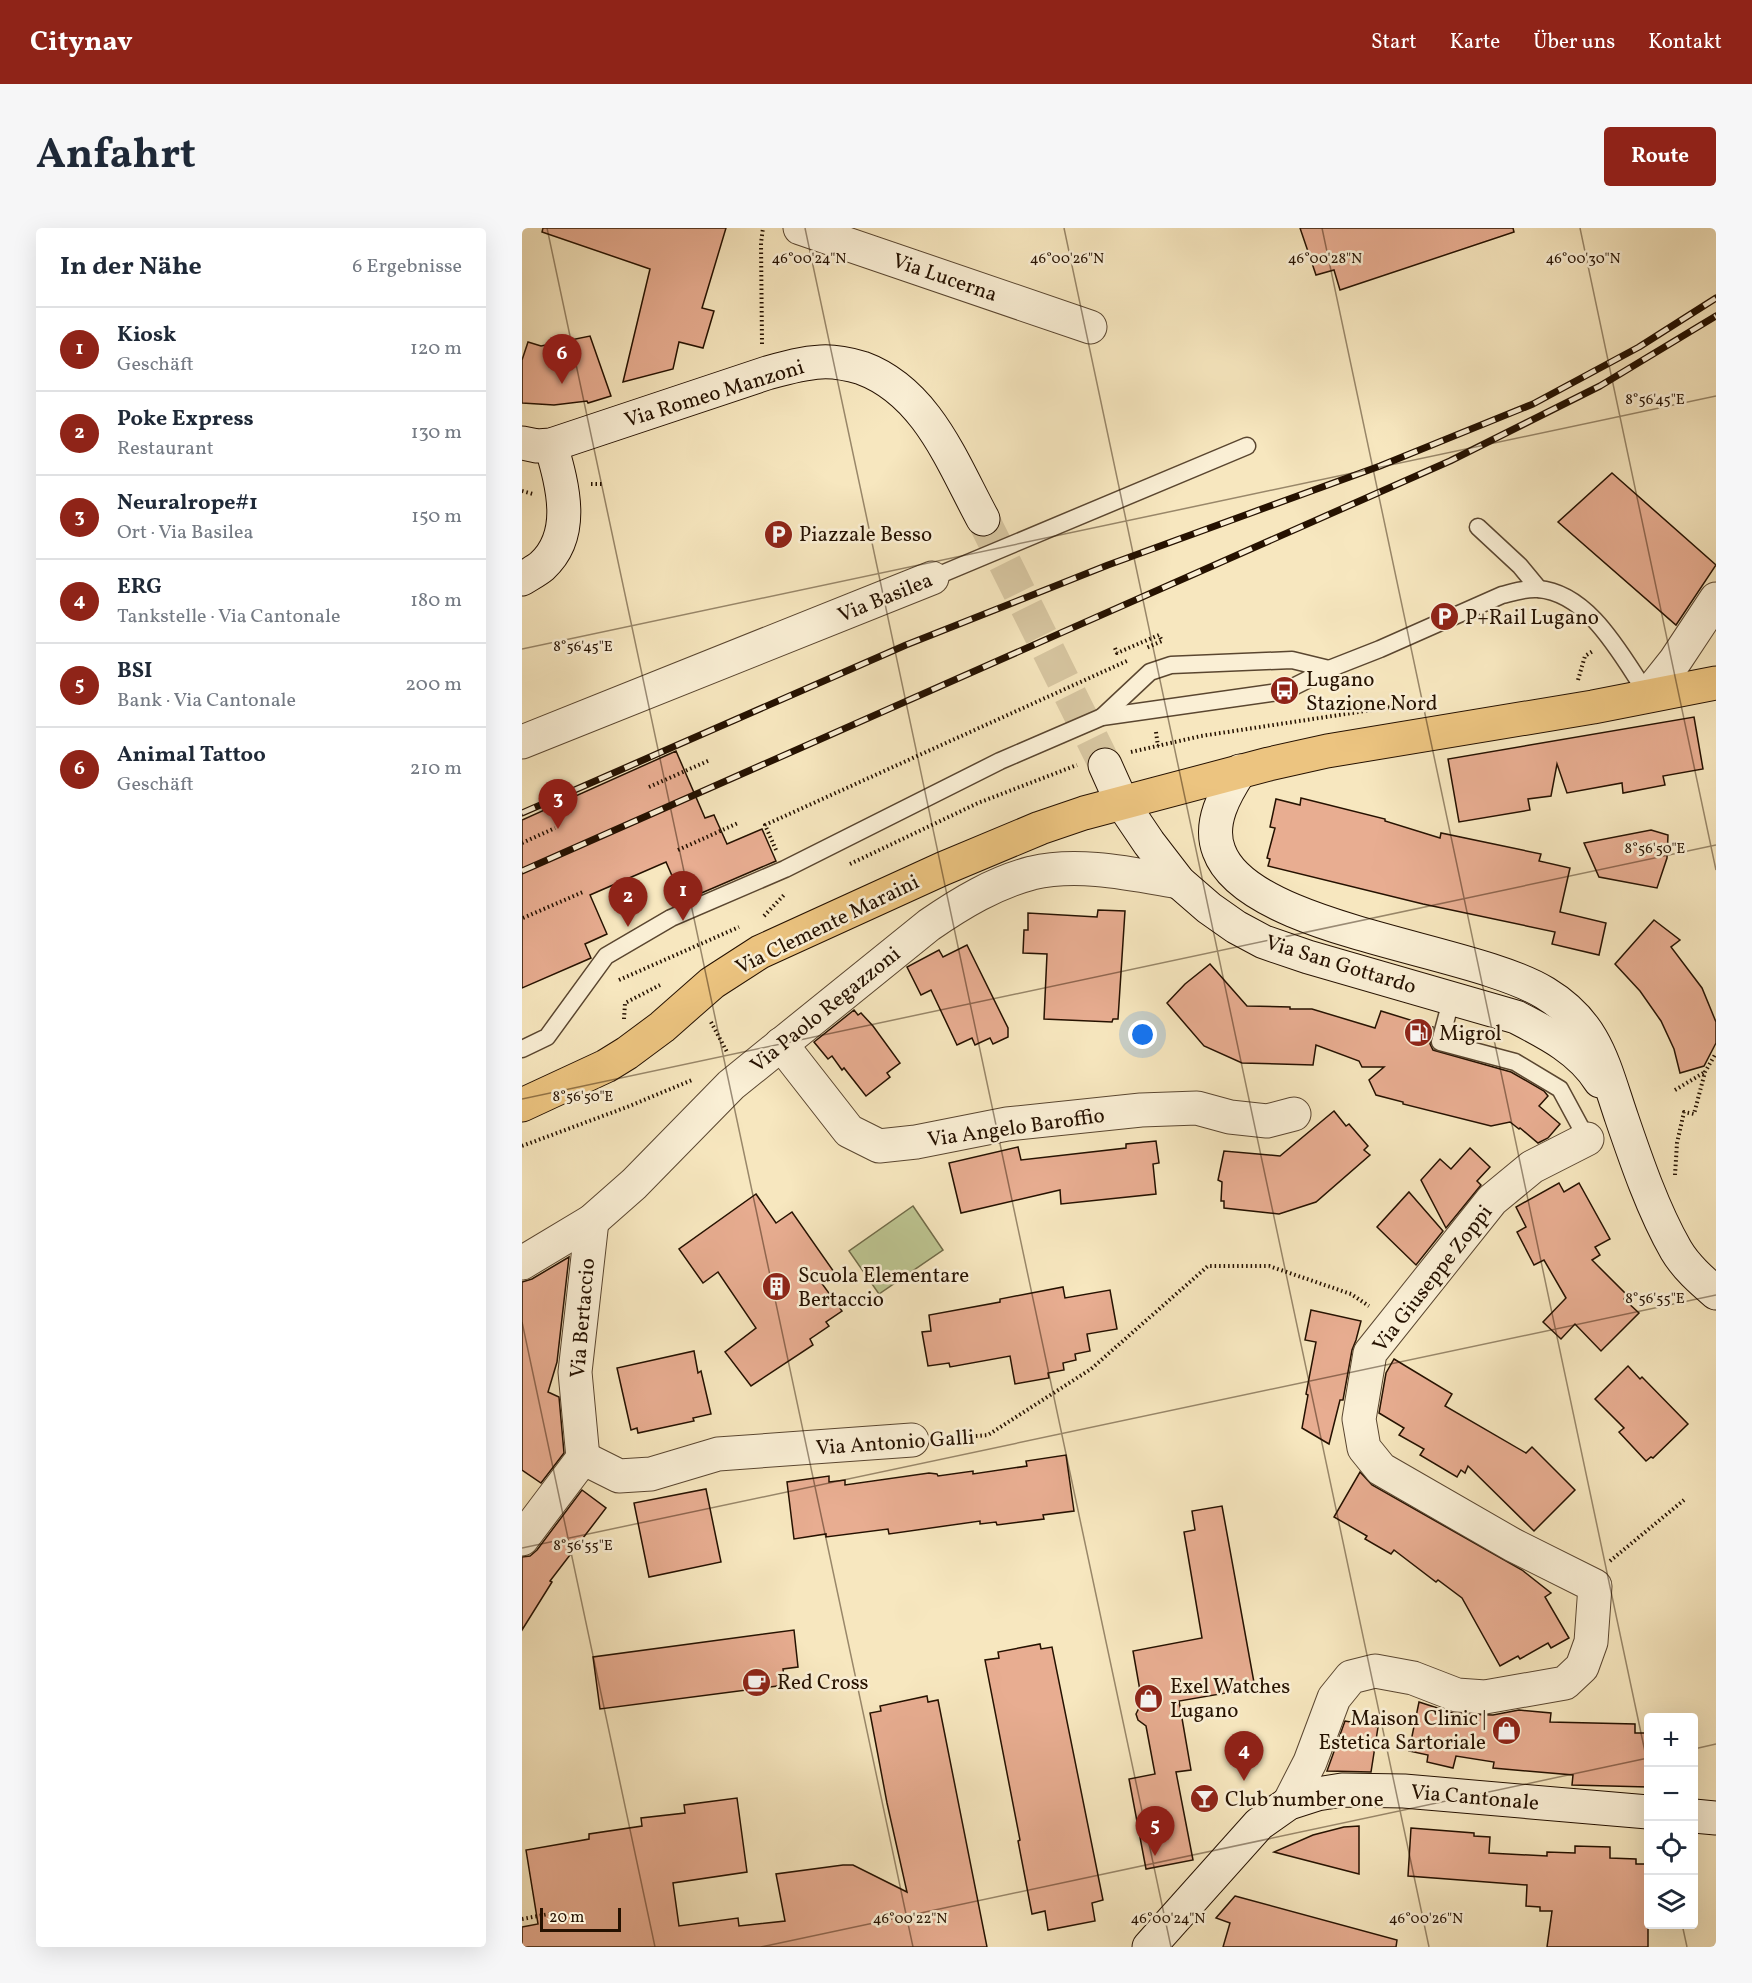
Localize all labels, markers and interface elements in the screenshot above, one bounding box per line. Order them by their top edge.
text: Citynav [30,23,133,62]
text: Start [1371,28,1417,57]
text: Karte [1450,28,1500,57]
text: Über uns [1533,28,1615,57]
text: Kontakt [1648,28,1722,57]
text: Anfahrt [36,127,196,186]
button: Route [1604,127,1716,186]
street label: Via Lucerna [888,247,1001,310]
text: In der Nähe [60,249,202,285]
text: 46°00'24"N [772,249,846,270]
text: 46°00'26"N [1030,249,1104,270]
text: 46°00'28"N [1288,249,1362,270]
text: 46°00'30"N [1545,249,1621,270]
text: 6 Ergebnisse [352,253,462,281]
text: Kiosk [117,320,176,351]
pin: 6 [542,334,582,384]
text: 1 [75,335,84,363]
text: 120 m [410,335,462,363]
text: Geschäft [117,351,194,379]
street label: Via Romeo Manzoni [621,353,808,436]
text: 8°56'45"E [1625,390,1685,411]
text: Poke Express [117,404,254,435]
text: 2 [74,419,85,447]
text: 130 m [411,419,462,447]
text: Restaurant [117,435,214,463]
text: Neuralrope#1 [117,488,258,519]
text: 3 [74,503,85,531]
text: 150 m [411,503,462,531]
parking icon: Piazzale Besso [762,518,794,550]
text: Ort · Via Basilea [117,519,253,547]
place label: Piazzale Besso [799,521,932,550]
street label: Via Basilea [834,566,937,631]
text: ERG [117,572,162,603]
text: 4 [73,587,86,615]
text: 180 m [410,587,462,615]
parking icon: P+Rail Lugano [1428,601,1460,633]
text: Tankstelle · Via Cantonale [117,603,340,631]
place label: P+Rail Lugano [1465,604,1599,633]
text: 8°56'45"E [553,637,613,658]
text: BSI [117,656,152,687]
place label: Lugano Stazione Nord [1306,666,1438,719]
text: 5 [75,671,84,699]
text: 200 m [405,671,462,699]
bus stop icon: Lugano Stazione Nord [1269,675,1301,707]
text: Bank · Via Cantonale [117,687,296,715]
text: Animal Tattoo [117,740,266,771]
text: 6 [74,755,85,783]
text: 210 m [410,755,462,783]
text: Geschäft [117,771,194,799]
pin: 3 [538,780,578,829]
text: 8°56'50"E [1625,839,1685,860]
street label: Via Clemente Maraini [731,868,924,982]
pin: 1 [664,872,702,921]
pin: 2 [608,878,648,927]
street label: Via San Gottardo [1262,929,1420,1002]
street label: Via Paolo Regazzoni [745,940,907,1080]
fuel station icon: Migrol [1402,1017,1434,1049]
your location [1128,1020,1157,1049]
place label: Migrol [1439,1020,1502,1049]
text: 8°56'50"E [553,1087,613,1108]
street label: Via Angelo Baroffio [926,1102,1107,1155]
street label: Via Giuseppe Zoppi [1366,1199,1500,1359]
street label: Via Bertaccio [564,1257,603,1379]
place label: Scuola Elementare Bertaccio [798,1262,969,1315]
building icon: Scuola Elementare Bertaccio [761,1271,793,1303]
text: 8°56'55"E [1625,1289,1685,1310]
street label: Via Antonio Galli [815,1423,975,1464]
text: 8°56'55"E [553,1536,613,1557]
cafe icon: Red Cross [740,1666,772,1698]
place label: Red Cross [777,1669,869,1698]
place label: Exel Watches Lugano [1170,1673,1290,1726]
shop icon: Exel Watches Lugano [1133,1682,1165,1714]
place label: Maison Clinic | Estetica Sartoriale [1319,1705,1486,1758]
map controls [1644,1713,1698,1929]
button: + [1644,1713,1698,1767]
shop icon: Maison Clinic | Estetica Sartoriale [1491,1714,1523,1746]
pin: 4 [1224,1732,1264,1781]
button: − [1644,1767,1698,1821]
street label: Via Cantonale [1410,1778,1540,1819]
bar icon: Club number one [1188,1783,1220,1815]
place label: Club number one [1225,1786,1384,1815]
pin: 5 [1136,1806,1174,1856]
button: locate [1644,1821,1698,1875]
button: layers [1644,1875,1698,1929]
scale bar [540,1905,621,1932]
text: 20 m [549,1907,584,1929]
text: 46°00'22"N [873,1909,947,1930]
text: 46°00'24"N [1131,1909,1205,1930]
text: 46°00'26"N [1389,1909,1463,1930]

